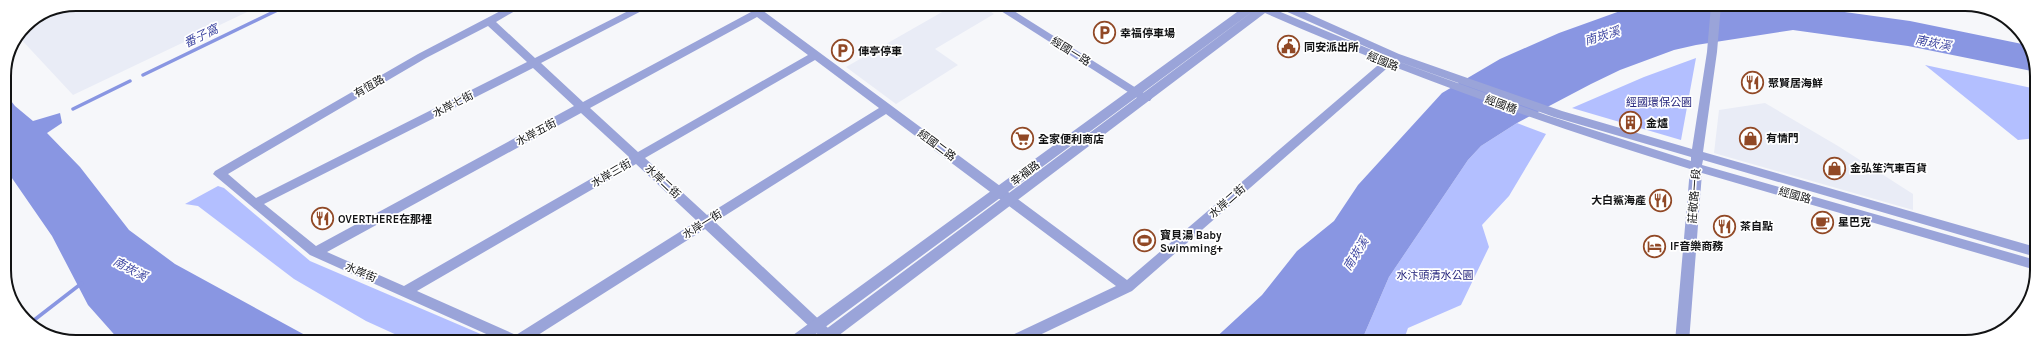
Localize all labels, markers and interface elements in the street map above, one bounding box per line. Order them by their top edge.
parking icon: 幸福停車場 [1092,20,1118,46]
water label: 番子窩 [182,21,222,50]
water label: 南崁溪 [1583,23,1623,48]
place label: 幸福停車場 [1120,27,1175,40]
water label: 南崁溪 [1914,33,1954,54]
street label: 經國一路 [1049,34,1093,69]
public building icon: 同安派出所 [1275,34,1301,60]
parking icon: 俥亭停車 [830,38,856,64]
place label: 同安派出所 [1304,41,1359,54]
place label: 俥亭停車 [858,45,902,58]
street label: 經國路 [1365,49,1401,74]
restaurant icon: 聚賢居海鮮 [1739,70,1765,96]
street label: 有恆路 [352,73,387,100]
place label: 聚賢居海鮮 [1768,77,1823,90]
street label: 水岸七街 [431,89,476,120]
street label: 經國橋 [1483,93,1519,116]
park label: 經國環保公園 [1626,96,1692,109]
building icon: 金爐 [1618,110,1644,136]
street label: 水岸五街 [514,116,559,149]
place label: 金爐 [1646,117,1668,130]
shop icon: 有情門 [1738,125,1764,151]
supermarket icon: 全家便利商店 [1009,126,1035,152]
street label: 經國二路 [915,127,958,164]
place label: 有情門 [1766,132,1799,145]
place label: 全家便利商店 [1038,133,1104,146]
shop icon: 金弘笙汽車百貨 [1821,155,1847,181]
street label: 水岸三街 [589,157,634,190]
street label: 幸福路 [1008,158,1042,189]
street label: 水岸二街 [642,162,683,201]
place label: 金弘笙汽車百貨 [1850,162,1927,175]
street label: 莊敬路一段 [1686,168,1703,224]
street label: 水岸二街 [1206,182,1248,221]
street label: 經國路 [1777,185,1813,206]
restaurant icon: 大白鯊海產 [1648,187,1674,213]
place label: 大白鯊海產 [1591,194,1646,207]
restaurant icon: OVERTHERE在那裡 [310,206,336,232]
street label: 水岸一街 [680,207,724,242]
cafe icon: 星巴克 [1809,209,1835,235]
place label: OVERTHERE在那裡 [338,213,432,226]
restaurant icon: 茶自點 [1711,213,1737,239]
place label: 星巴克 [1838,216,1871,229]
place label: 茶自點 [1740,220,1773,233]
sports icon: 寶貝湯 Baby Swimming+ [1132,228,1158,254]
place label: 寶貝湯 Baby Swimming+ [1160,229,1223,255]
water label: 南崁溪 [1341,233,1373,273]
hotel icon: IF音樂商務 [1641,233,1667,259]
place label: IF音樂商務 [1670,240,1723,253]
water label: 南崁溪 [111,254,151,285]
street label: 水岸街 [343,260,379,285]
park label: 水汴頭清水公園 [1397,269,1474,282]

